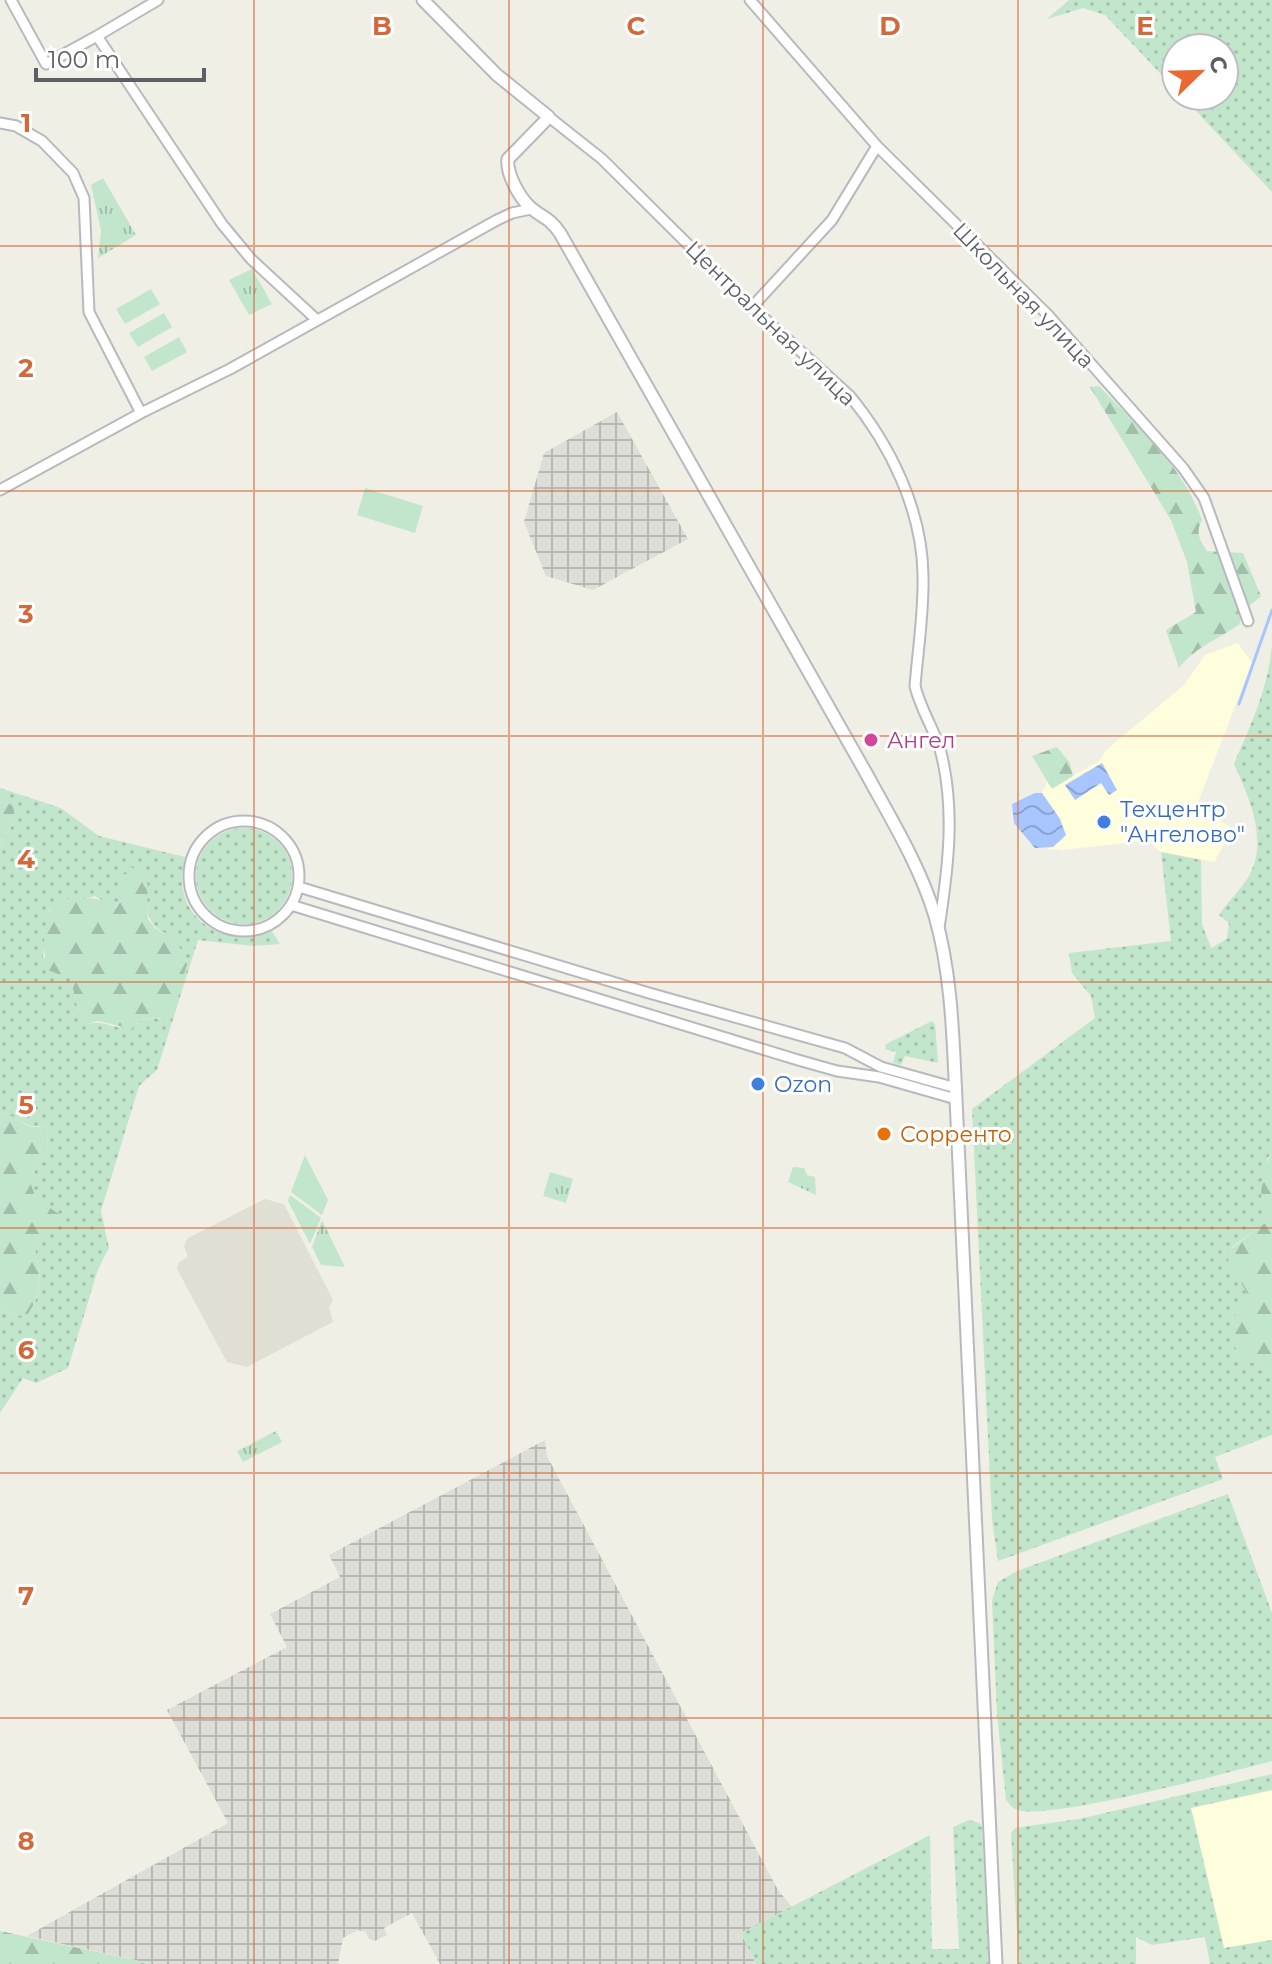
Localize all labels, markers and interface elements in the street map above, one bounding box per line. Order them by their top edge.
text: B [372,10,392,42]
text: C [627,10,646,42]
text: D [879,10,901,42]
text: E [1136,10,1154,42]
scale bar [36,32,204,82]
north arrow [1160,32,1240,112]
text: 100 m [48,45,120,74]
text: С [1202,52,1234,77]
text: 1 [21,107,31,139]
street label: Школьная улица [947,217,1100,374]
street label: Центральная улица [680,235,861,412]
text: 2 [18,352,34,384]
text: 3 [17,598,34,630]
place label: Ангел [887,727,955,754]
marker: Ангел [862,731,880,749]
place label: Техцентр "Ангелово" [1120,796,1245,848]
marker: Техцентр "Ангелово" [1095,813,1113,831]
text: 4 [17,843,35,875]
place label: Ozon [774,1071,832,1098]
marker: Ozon [749,1075,767,1093]
text: 5 [18,1089,34,1121]
place label: Сорренто [900,1121,1012,1148]
marker: Сорренто [875,1125,893,1143]
text: 6 [18,1334,35,1366]
text: 7 [18,1580,34,1612]
text: 8 [17,1825,35,1857]

